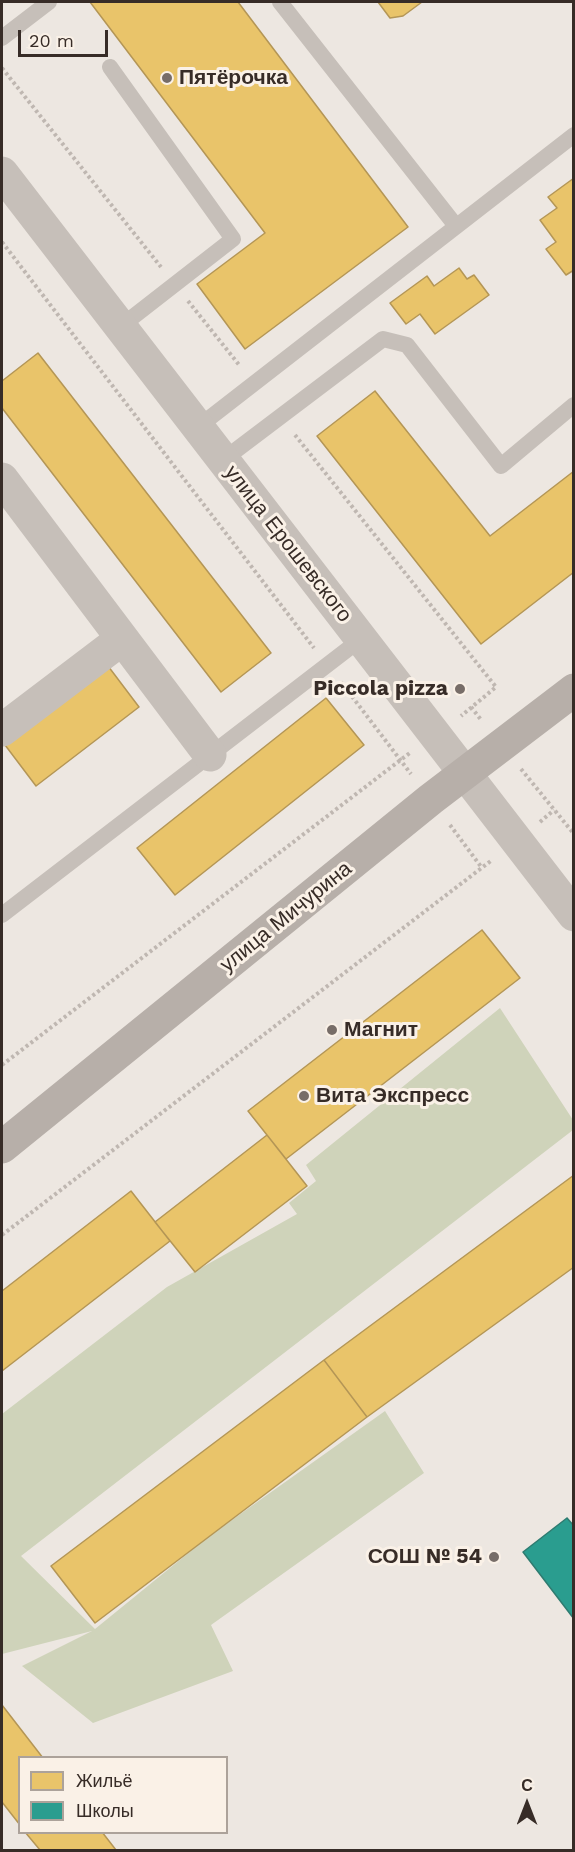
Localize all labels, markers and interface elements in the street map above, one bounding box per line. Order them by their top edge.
scale bar [21,18,111,56]
text: 20 m [29,30,74,51]
place label: Пятёрочка [179,65,288,91]
marker: Пятёрочка [160,71,174,85]
street label: улица Ерошевского [219,461,357,627]
place label: Piccola pizza [313,676,448,702]
marker: Piccola pizza [453,682,467,696]
street label: улица Мичурина [215,856,357,978]
place label: Магнит [344,1017,418,1043]
marker: Магнит [325,1023,339,1037]
place label: Вита Экспресс [316,1083,469,1109]
marker: Вита Экспресс [297,1089,311,1103]
place label: СОШ № 54 [368,1544,482,1570]
marker: СОШ № 54 [487,1550,501,1564]
legend [18,1756,228,1834]
text: Жильё [76,1770,133,1791]
north arrow [497,1774,557,1834]
text: С [521,1776,533,1795]
text: Школы [76,1800,134,1821]

